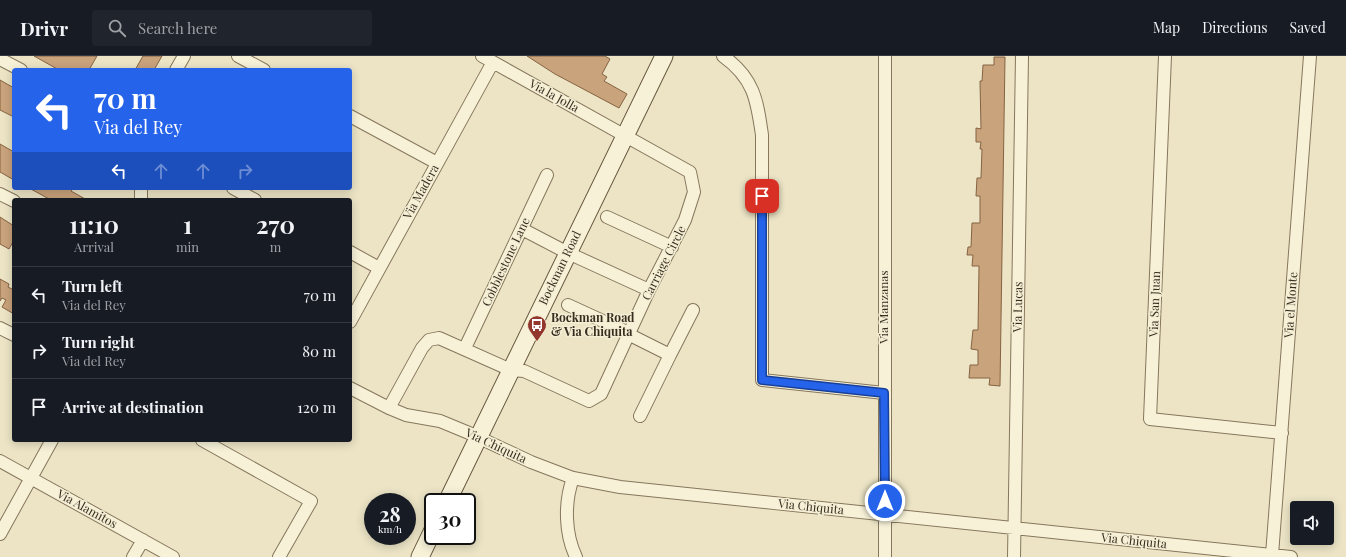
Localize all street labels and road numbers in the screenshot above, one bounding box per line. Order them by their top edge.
street label: Via la Jolla [526,74,582,115]
street label: Via Madera [398,161,442,223]
street label: Cobblestone Lane [477,215,533,309]
street label: Carriage Circle [637,222,689,303]
street label: Bockman Road [534,228,584,307]
street label: Via Manzanas [875,270,891,345]
street label: Via San Juan [1145,271,1163,338]
street label: Via el Monte [1280,271,1300,340]
street label: Via Lucas [1009,281,1025,334]
street label: Via Chiquita [462,424,530,466]
street label: Via Alamitos [54,485,120,531]
street label: Via Chiquita [777,495,845,517]
street label: Via Chiquita [1100,529,1168,551]

